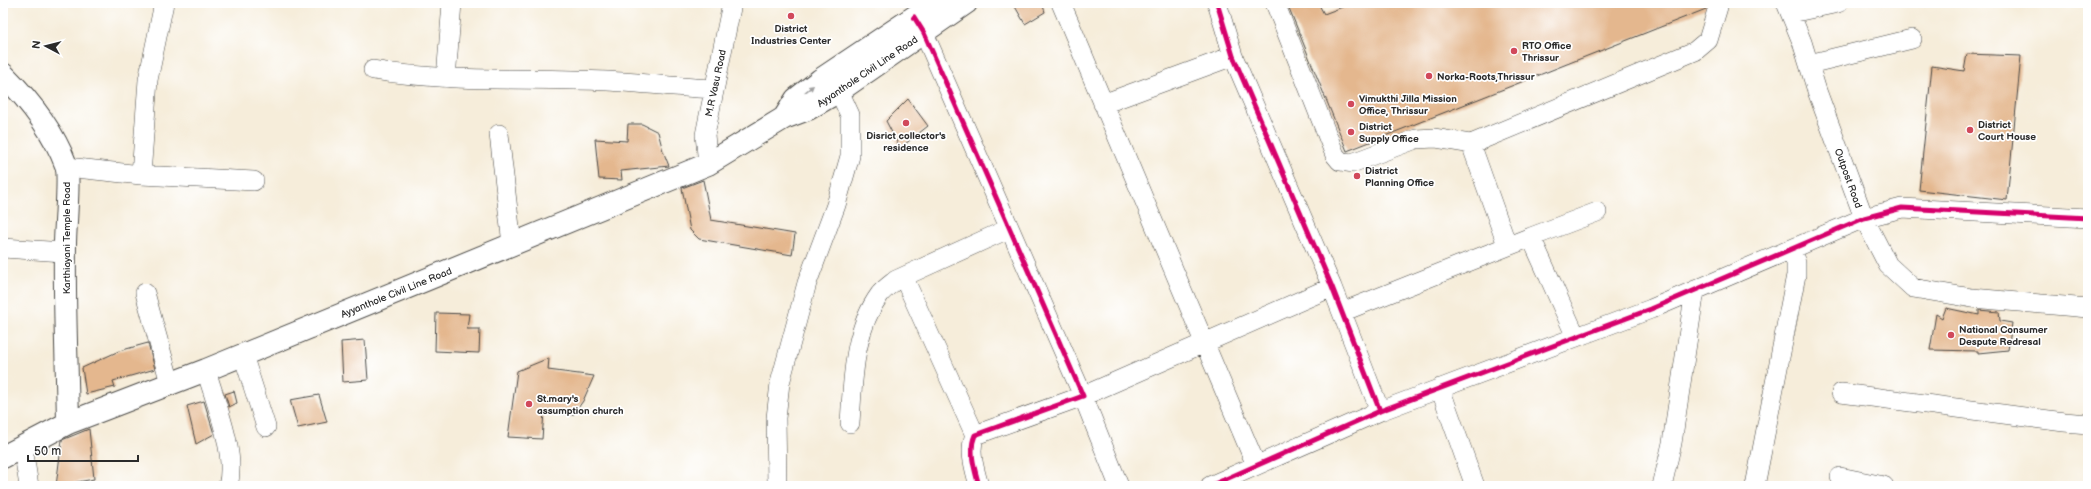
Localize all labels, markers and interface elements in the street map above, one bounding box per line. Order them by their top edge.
marker: District Industries Center [786,11,796,21]
place label: District Industries Center [751,23,832,47]
north arrow [26,26,66,66]
street label: Ayyanthole Civil Line Road [815,33,920,110]
text: N [30,40,44,50]
place label: RTO Office Thrissur [1522,40,1572,64]
marker: RTO Office Thrissur [1509,46,1519,56]
street label: M.R Vasu Road [703,48,729,118]
marker: Norka-Roots,Thrissur [1424,71,1434,81]
place label: Norka-Roots,Thrissur [1437,71,1536,83]
one-way arrow [804,84,814,93]
place label: Vimukthi Jilla Mission Office, Thrissur [1359,93,1457,117]
marker: Vimukthi Jilla Mission Office, Thrissur [1346,99,1356,109]
marker: Disrict collector's residence [901,118,911,128]
place label: District Court House [1978,119,2036,143]
place label: District Supply Office [1359,121,1419,145]
marker: District Court House [1965,125,1975,135]
marker: District Supply Office [1346,127,1356,137]
place label: Disrict collector's residence [866,130,946,154]
street label: Outpost Road [1832,147,1865,210]
place label: District Planning Office [1365,165,1434,189]
marker: District Planning Office [1352,171,1362,181]
street label: Karthiayani Temple Road [61,181,73,294]
street label: Ayyanthole Civil Line Road [339,265,454,321]
place label: National Consumer Despute Redresal [1959,324,2048,348]
marker: National Consumer Despute Redresal [1946,330,1956,340]
place label: St.mary's assumption church [537,393,623,417]
marker: St.mary's assumption church [524,399,534,409]
scale bar [28,437,138,463]
text: 50 m [34,444,61,459]

